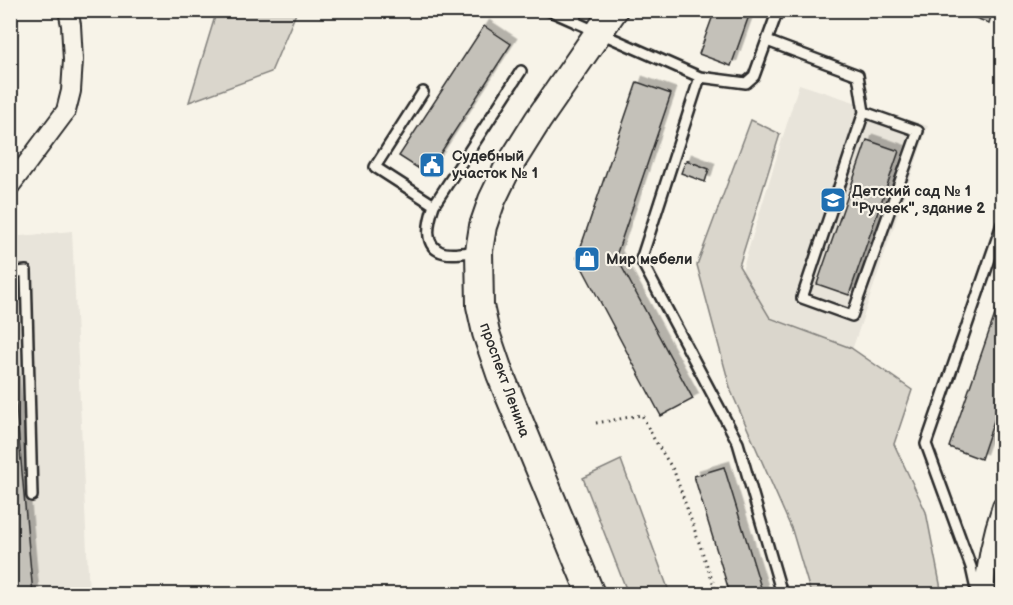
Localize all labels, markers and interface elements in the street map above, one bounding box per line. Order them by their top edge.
place label: Судебный участок № 1 [452,147,538,183]
public building icon: Судебный участок № 1 [417,150,447,180]
place label: Детский сад № 1 "Ручеек", здание 2 [852,182,985,218]
school or university icon: Детский сад № 1 "Ручеек", здание 2 [818,185,848,215]
shop icon: Мир мебели [572,244,602,274]
place label: Мир мебели [606,250,692,269]
street label: проспект Ленина [475,320,534,440]

